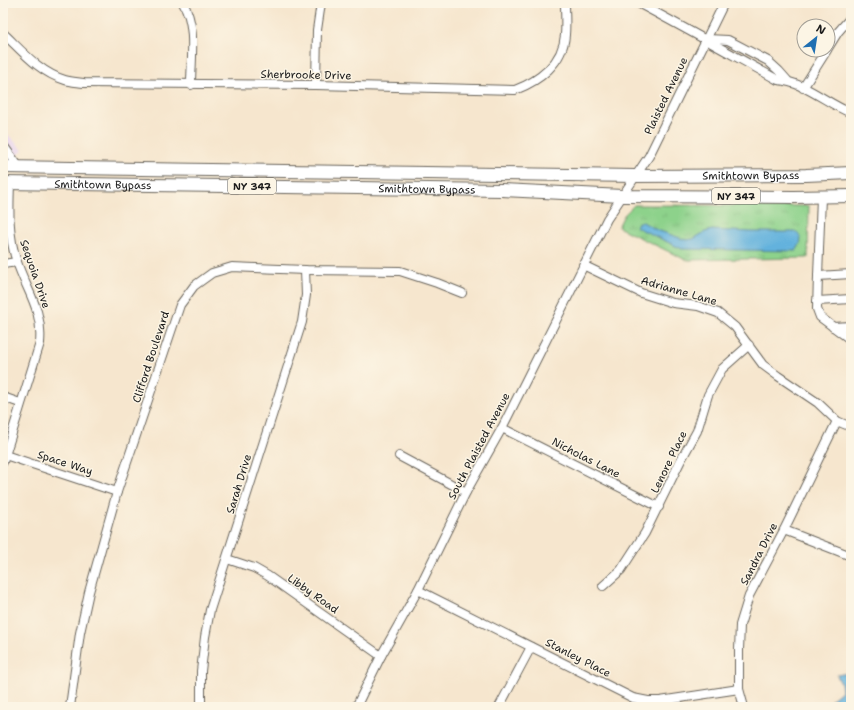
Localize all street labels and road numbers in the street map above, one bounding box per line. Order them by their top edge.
street label: Plaisted Avenue [641,55,691,137]
street label: Sherbrooke Drive [260,67,352,83]
street label: Smithtown Bypass [702,168,800,183]
street label: Smithtown Bypass [54,176,152,193]
road number: NY 347 [228,178,276,194]
street label: Smithtown Bypass [378,181,476,197]
road number: NY 347 [712,188,760,204]
street label: Sequoia Drive [16,238,54,310]
street label: Adrianne Lane [639,273,719,309]
street label: Clifford Boulevard [129,309,173,405]
street label: South Plaisted Avenue [444,390,514,502]
street label: Lenore Place [647,428,691,496]
street label: Nicholas Lane [549,434,623,482]
street label: Space Way [35,447,95,479]
street label: Sarah Drive [223,452,255,516]
street label: Sandra Drive [737,520,781,588]
street label: Libby Road [284,571,342,617]
street label: Stanley Place [543,635,613,681]

